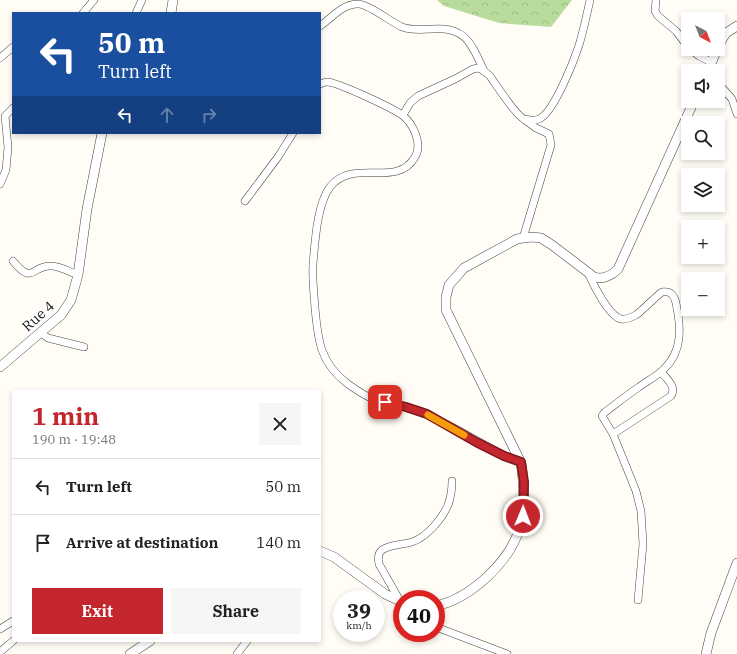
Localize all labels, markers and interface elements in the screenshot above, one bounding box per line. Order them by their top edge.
north arrow [681,12,725,56]
map controls [681,12,725,316]
text: 50 m [98,24,165,61]
icon: left [32,28,84,80]
text: Turn left [98,60,172,83]
button: sound [681,64,725,108]
icon: left [114,104,136,126]
icon: ahead [156,104,178,126]
icon: right [198,104,220,126]
button: search [681,116,725,160]
button: layers [681,168,725,212]
button: + [681,220,725,264]
button: − [681,272,725,316]
street label: Rue 4 [18,297,58,335]
pin [368,385,402,419]
icon: arrive [374,391,396,413]
text: 1 min [32,400,99,432]
button: close [259,403,301,445]
text: 190 m · 19:48 [32,431,116,448]
icon: left [32,476,54,498]
text: Turn left [66,477,132,496]
text: 50 m [265,477,301,496]
position arrow [502,495,544,537]
icon: arrive [32,532,54,554]
text: Arrive at destination [66,533,218,552]
text: 140 m [256,533,301,552]
button: Exit [32,588,163,634]
button: Share [171,588,301,634]
speed limit sign: 40 [393,590,445,642]
text: 39 [347,597,371,624]
text: km/h [346,619,372,632]

